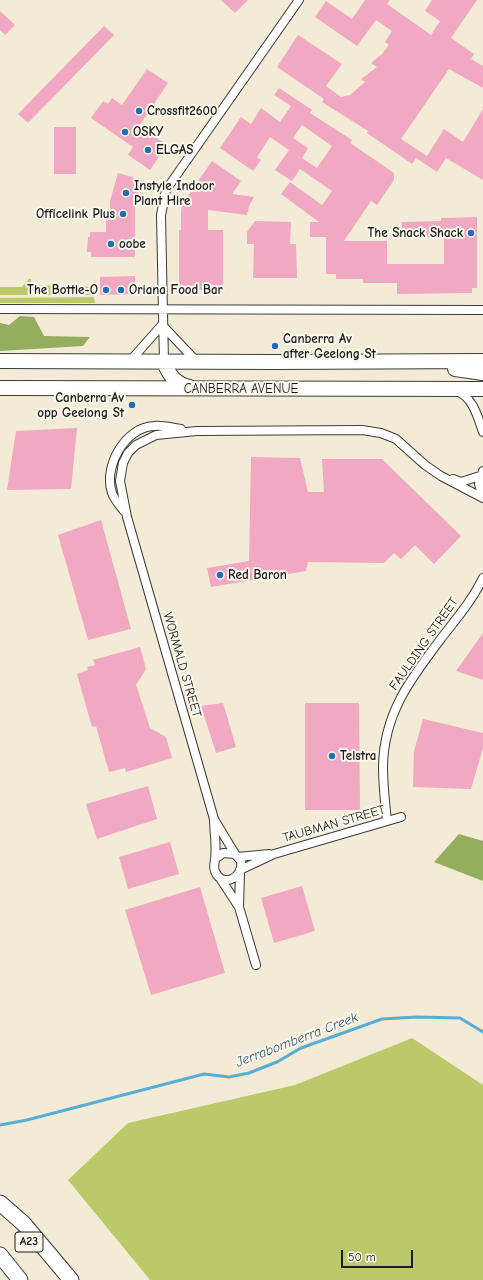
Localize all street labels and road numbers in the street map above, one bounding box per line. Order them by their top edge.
street label: CANBERRA AVENUE [184,381,298,397]
street label: FAULDING STREET [386,595,462,693]
street label: WORMALD STREET [160,611,204,719]
street label: TAUBMAN STREET [281,802,387,846]
road number: A23 [15,1232,43,1252]

